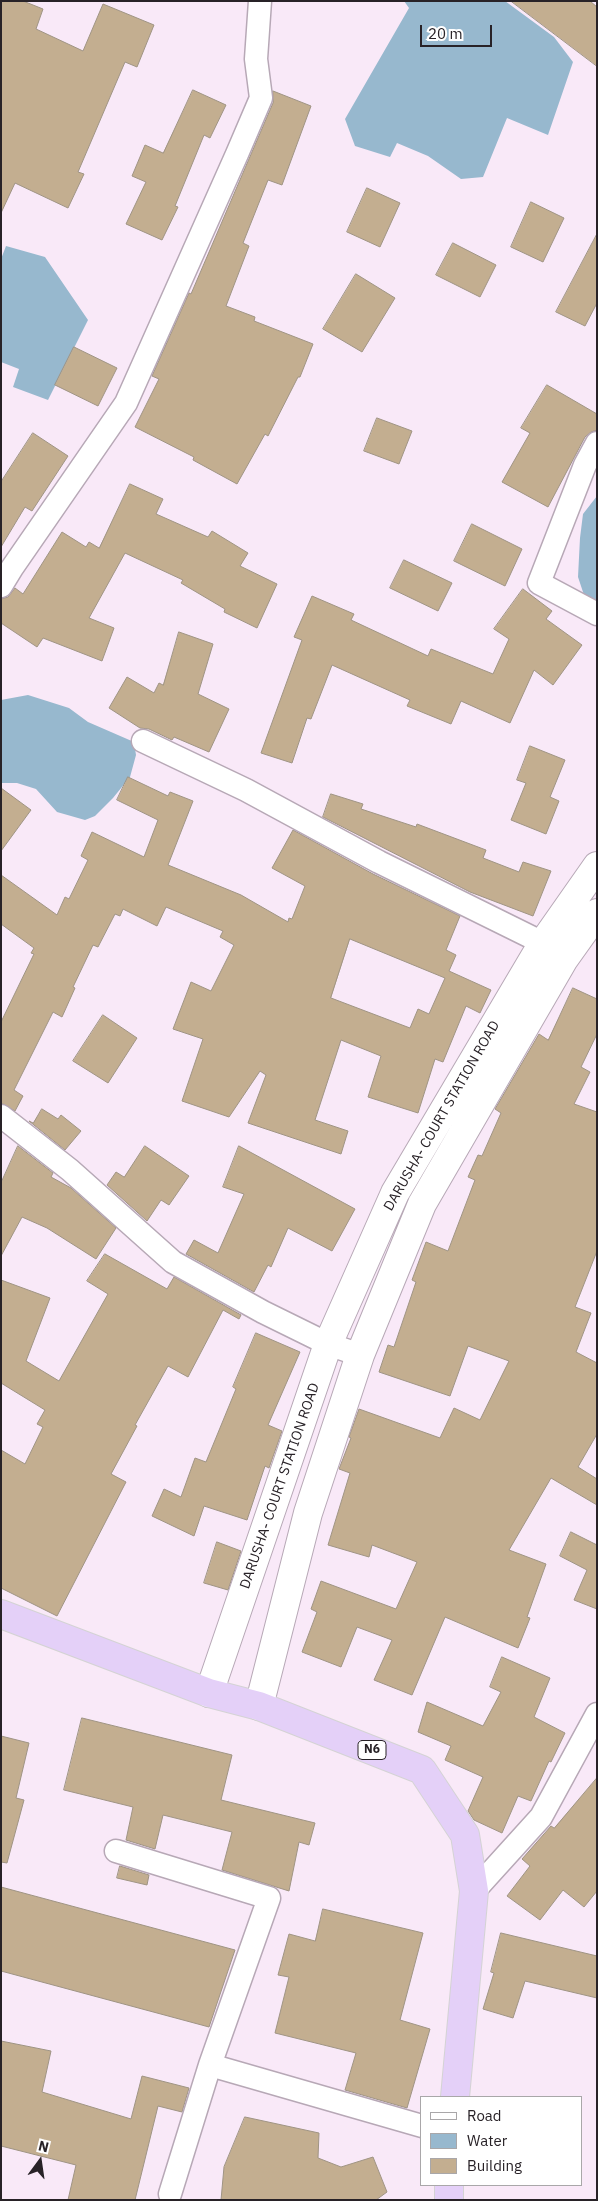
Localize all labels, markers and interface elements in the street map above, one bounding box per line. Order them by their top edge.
scale bar [423,15,496,47]
text: 20 m [428,24,463,43]
street label: DARUSHA- COURT STATION ROAD [381,1018,503,1214]
street label: DARUSHA- COURT STATION ROAD [237,1381,323,1591]
road number: N6 [358,1740,386,1760]
legend [420,2096,583,2186]
text: Road [467,2106,502,2125]
text: Water [467,2131,507,2150]
north arrow [15,2136,65,2186]
text: N [37,2136,51,2156]
text: Building [467,2156,522,2175]

